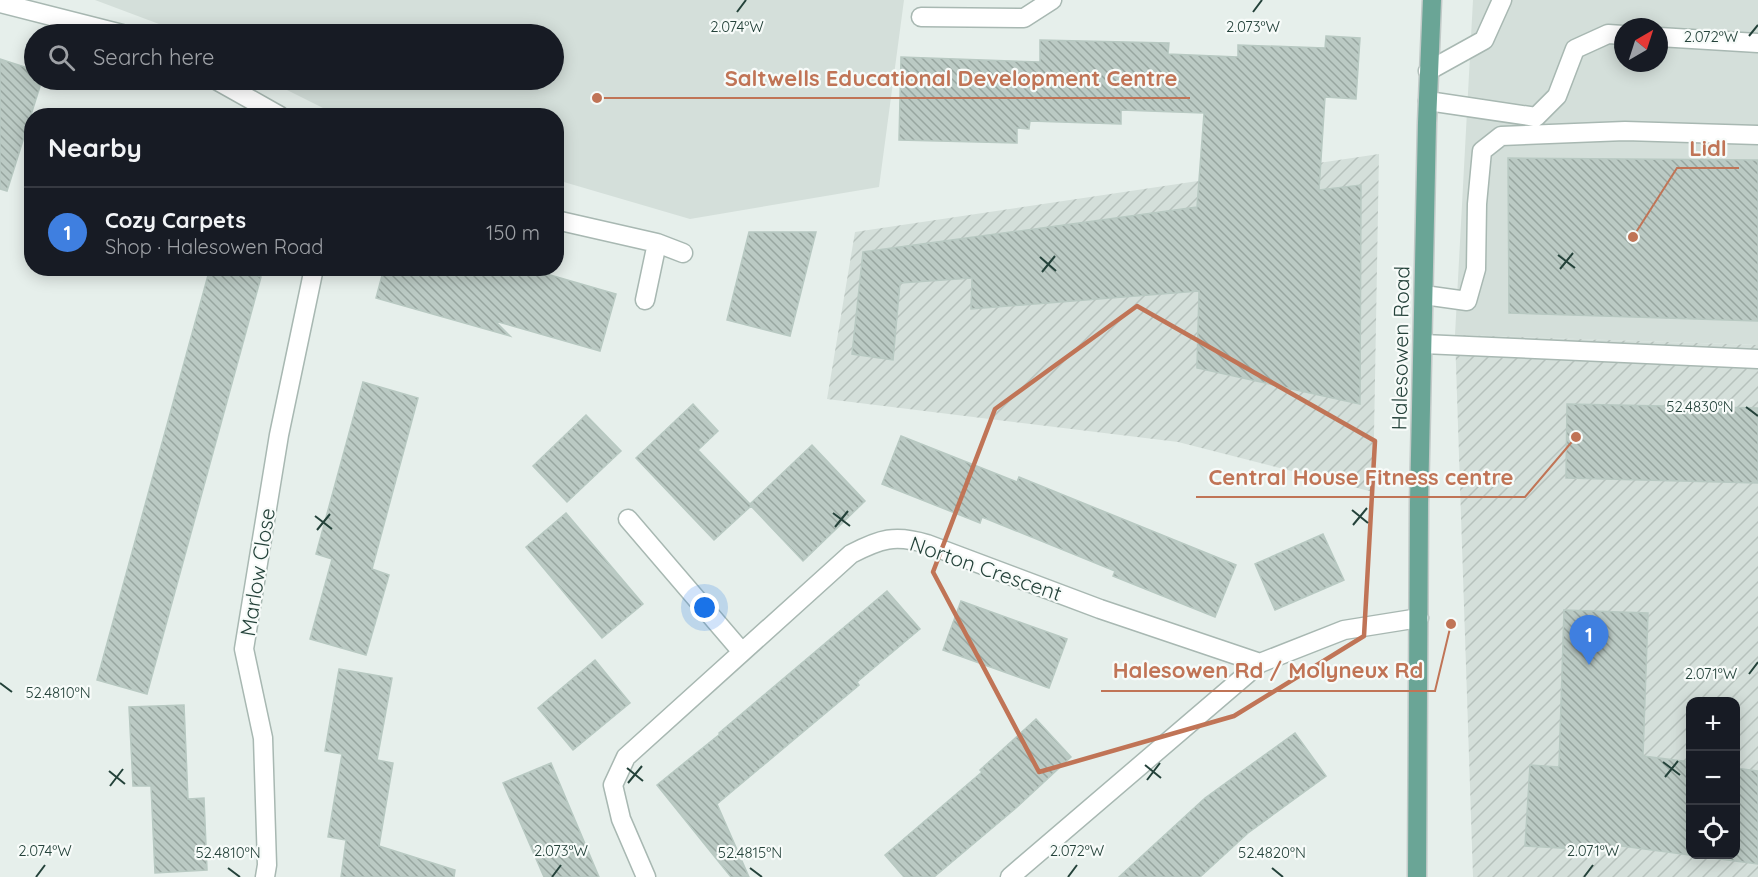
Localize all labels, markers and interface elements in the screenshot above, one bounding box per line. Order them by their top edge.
text: 2.074°W [710,17,764,36]
text: 2.073°W [1226,17,1281,36]
north arrow [1614,18,1668,72]
search box [24,24,564,90]
text: 2.072°W [1684,27,1739,46]
icon: search [45,41,78,74]
text: Search here [93,43,214,71]
callout: Saltwells Educational Development Centre [713,58,1190,98]
text: Saltwells Educational Development Centre [725,64,1177,92]
callout: Lidl [1677,128,1739,168]
text: Nearby [48,131,142,164]
text: Lidl [1689,134,1727,162]
text: Cozy Carpets [105,206,246,234]
text: 1 [64,220,71,245]
text: 150 m [486,220,540,245]
text: Shop · Halesowen Road [105,234,323,259]
street label: Halesowen Road [1386,266,1414,430]
text: 52.4830°N [1666,397,1734,416]
callout: Central House Fitness centre [1196,457,1525,497]
text: Central House Fitness centre [1209,463,1513,491]
street label: Marlow Close [234,506,280,638]
street label: Norton Crescent [907,530,1065,606]
your location [690,593,719,622]
pin: 1 [1570,616,1608,665]
callout: Halesowen Rd / Molyneux Rd [1101,651,1435,691]
text: Halesowen Rd / Molyneux Rd [1113,656,1423,684]
text: 2.071°W [1685,664,1738,683]
text: 52.4810°N [25,683,91,702]
map controls [1686,697,1740,859]
button: + [1686,697,1740,751]
button: − [1686,751,1740,805]
button: locate [1686,805,1740,859]
text: 2.074°W [18,841,72,860]
text: 2.073°W [534,841,589,860]
text: 2.072°W [1050,841,1105,860]
text: 2.071°W [1567,841,1620,860]
text: 52.4810°N [195,843,261,862]
text: 52.4815°N [718,843,782,862]
text: 52.4820°N [1238,843,1306,862]

